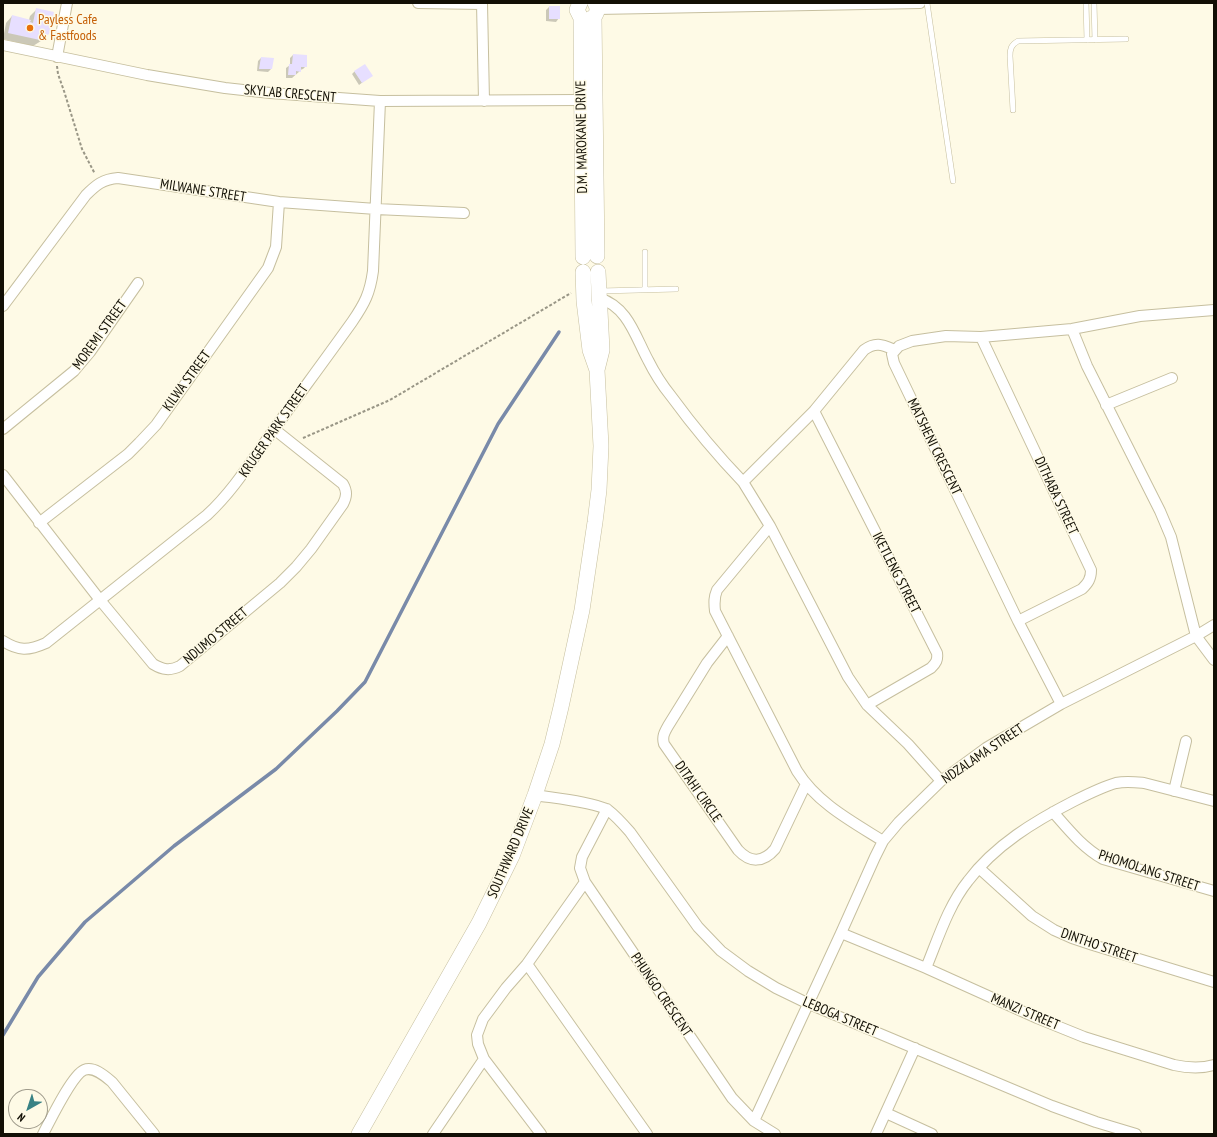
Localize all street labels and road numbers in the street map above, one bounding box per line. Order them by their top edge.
street label: D.M. MAROKANE DRIVE [573,80,591,194]
street label: SKYLAB CRESCENT [243,82,337,106]
street label: MILWANE STREET [159,176,247,206]
street label: MOREMI STREET [69,297,131,373]
street label: KILWA STREET [159,347,215,415]
street label: KRUGER PARK STREET [236,381,312,481]
street label: MATSHENI CRESCENT [903,396,965,498]
street label: DITHABA STREET [1031,454,1081,538]
street label: IKETLENG STREET [868,530,924,616]
street label: NDUMO STREET [180,604,252,668]
street label: NDZALAMA STREET [939,720,1027,788]
street label: DITAHI CIRCLE [671,758,725,826]
street label: SOUTHWARD DRIVE [484,805,538,901]
street label: PHOMOLANG STREET [1096,847,1202,895]
street label: DINTHO STREET [1059,925,1139,967]
street label: PHUNGO CRESCENT [627,950,695,1040]
street label: MANZI STREET [988,990,1062,1034]
street label: LEBOGA STREET [800,994,880,1040]

